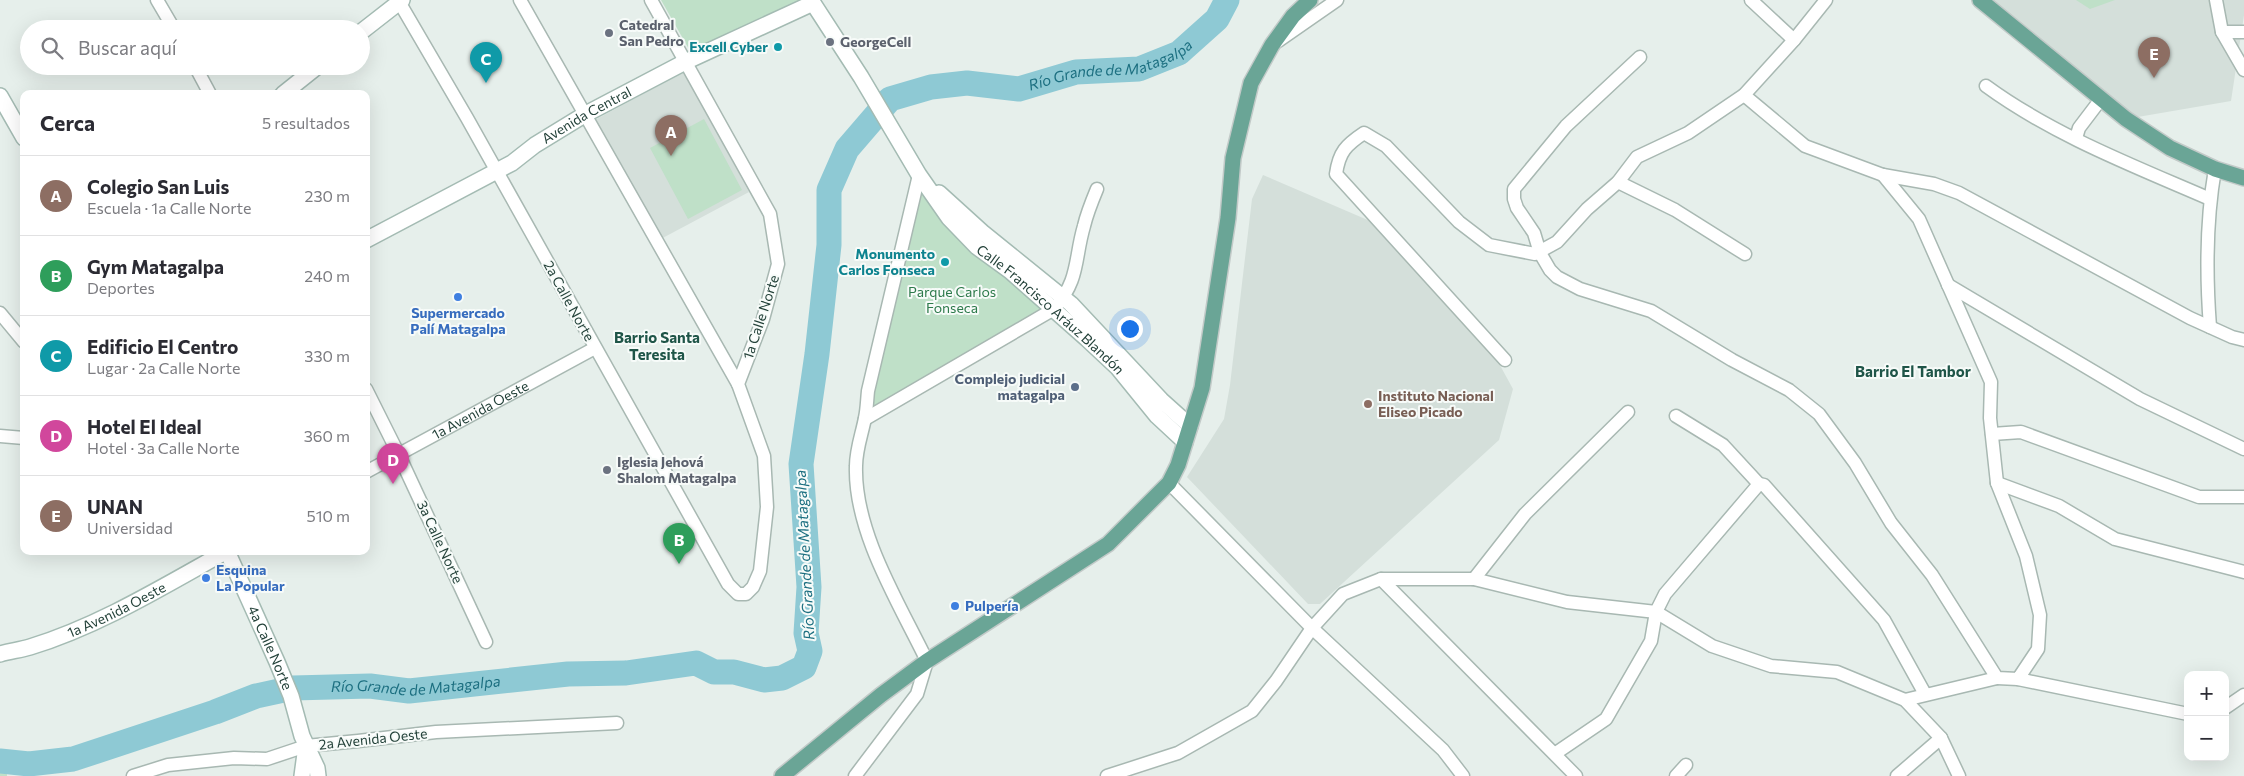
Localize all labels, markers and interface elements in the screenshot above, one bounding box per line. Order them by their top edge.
place label: Catedral San Pedro [619,16,684,49]
search box [20,20,370,75]
marker: Catedral San Pedro [603,27,615,39]
place label: GeorgeCell [840,33,911,50]
icon: search [38,34,66,62]
water label: Río Grande de Matagalpa [1026,35,1196,94]
text: Buscar aquí [78,36,177,59]
marker: GeorgeCell [824,36,836,48]
pin: E [2138,37,2170,78]
place label: Excell Cyber [689,38,768,55]
marker: Excell Cyber [772,41,784,53]
pin: C [470,42,502,83]
street label: Avenida Central [538,83,634,147]
text: Cerca [40,110,95,135]
text: 5 resultados [262,113,350,132]
pin: A [655,115,687,156]
text: Colegio San Luis [87,175,229,198]
text: A [50,186,62,205]
text: 230 m [305,186,350,205]
text: Escuela · 1a Calle Norte [87,198,252,217]
street label: Calle Francisco Aráuz Blandón [974,241,1129,377]
place label: Monumento Carlos Fonseca [839,245,935,278]
text: Gym Matagalpa [87,255,224,278]
marker: Monumento Carlos Fonseca [939,256,951,268]
street label: 2a Calle Norte [540,258,599,344]
text: B [51,266,61,285]
text: 240 m [304,266,350,285]
street label: 1a Calle Norte [739,273,782,361]
text: Deportes [87,278,155,297]
park label: Parque Carlos Fonseca [908,283,996,316]
marker: Supermercado Palí Matagalpa [452,291,464,303]
place label: Supermercado Palí Matagalpa [410,304,506,337]
your location [1117,316,1143,342]
district label: Barrio Santa Teresita [614,328,700,363]
text: Edificio El Centro [87,335,238,358]
text: C [51,346,61,365]
text: 330 m [304,346,350,365]
text: Lugar · 2a Calle Norte [87,358,240,377]
district label: Barrio El Tambor [1855,362,1971,380]
place label: Complejo judicial matagalpa [955,370,1065,403]
street label: 1a Avenida Oeste [429,377,531,443]
marker: Complejo judicial matagalpa [1069,381,1081,393]
place label: Instituto Nacional Eliseo Picado [1378,387,1494,420]
marker: Instituto Nacional Eliseo Picado [1362,398,1374,410]
text: Hotel El Ideal [87,415,202,438]
text: D [50,426,62,445]
text: 360 m [304,426,350,445]
text: Hotel · 3a Calle Norte [87,438,240,457]
pin: D [377,443,409,484]
place label: Iglesia Jehová Shalom Matagalpa [617,453,736,486]
marker: Iglesia Jehová Shalom Matagalpa [601,464,613,476]
water label: Río Grande de Matagalpa [791,469,817,641]
text: UNAN [87,495,143,518]
street label: 3a Calle Norte [414,498,467,586]
text: E [51,506,61,525]
text: 510 m [307,506,350,525]
text: Universidad [87,518,173,537]
pin: B [663,523,695,564]
place label: Esquina La Popular [216,561,285,594]
marker: Esquina La Popular [200,572,212,584]
street label: 1a Avenida Oeste [65,578,168,641]
place label: Pulpería [965,597,1019,614]
marker: Pulpería [949,600,961,612]
street label: 4a Calle Norte [245,603,296,692]
water label: Río Grande de Matagalpa [331,671,502,699]
map controls [2184,671,2229,761]
button: + [2184,671,2229,716]
button: − [2184,716,2229,761]
street label: 2a Avenida Oeste [318,724,428,753]

